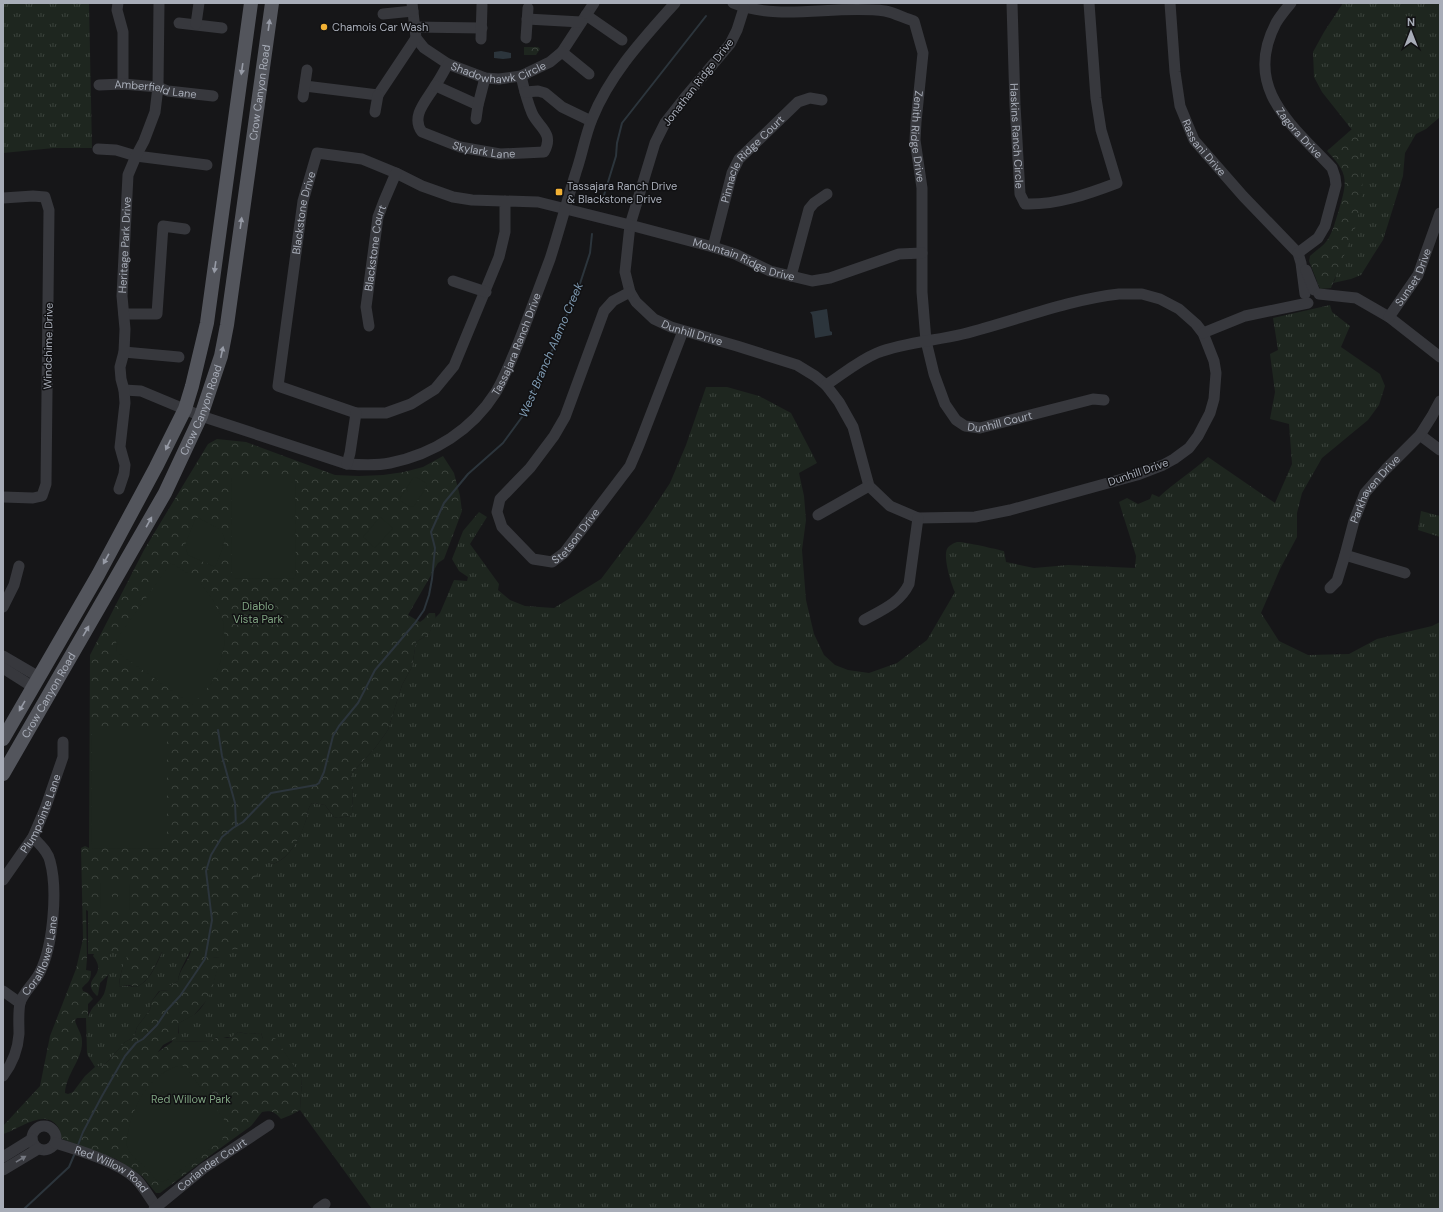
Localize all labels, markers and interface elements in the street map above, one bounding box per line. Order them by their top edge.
north arrow [1391,12,1431,52]
text: N [1407,15,1415,29]
one-way arrow [265,19,272,31]
place label: Chamois Car Wash [332,20,428,34]
marker: Chamois Car Wash [319,22,329,32]
street label: Jonathan Ridge Drive [659,35,737,129]
street label: Crow Canyon Road [246,44,273,141]
street label: Shadowhawk Circle [449,56,547,70]
text: Shadowhawk Circle [449,58,548,86]
one-way arrow [239,63,245,75]
street label: Amberfield Lane [114,77,197,101]
street label: Haskins Ranch Circle [1007,83,1027,189]
street label: Zenith Ridge Drive [908,90,928,183]
street label: Zagora Drive [1273,104,1326,161]
street label: Pinnacle Ridge Court [718,112,787,204]
street label: Rassani Drive [1179,117,1229,179]
street label: Skylark Lane [450,138,516,161]
street label: Blackstone Drive [289,170,318,255]
place label: Tassajara Ranch Drive & Blackstone Drive [567,179,677,206]
marker: Tassajara Ranch Drive & Blackstone Drive [554,187,564,197]
street label: Heritage Park Drive [115,196,134,294]
street label: Blackstone Court [361,203,389,292]
one-way arrow [238,217,244,229]
street label: Mountain Ridge Drive [691,235,796,284]
street label: Sunset Drive [1392,246,1434,309]
one-way arrow [212,261,218,274]
water label: West Branch Alamo Creek [515,279,587,420]
street label: Tassajara Ranch Drive [488,291,544,398]
street label: Windchime Drive [40,302,56,390]
street label: Dunhill Drive [659,316,724,348]
one-way arrow [219,345,225,358]
street label: Crow Canyon Road [177,363,225,458]
street label: Dunhill Court [967,408,1034,435]
one-way arrow [165,439,171,450]
street label: Parkhaven Drive [1347,452,1403,525]
street label: Dunhill Drive [1106,455,1170,489]
street label: Stetson Drive [549,505,603,567]
one-way arrow [146,516,152,528]
one-way arrow [103,553,110,565]
park label: Diablo Vista Park [233,599,284,626]
one-way arrow [82,626,90,636]
street label: Crow Canyon Road [18,650,79,740]
one-way arrow [19,700,26,712]
street label: Plumpointe Lane [17,772,64,856]
street label: Coralflower Lane [19,915,60,998]
park label: Red Willow Park [151,1092,231,1106]
street label: Coriander Court [174,1135,249,1194]
street label: Red Willow Road [73,1143,151,1195]
one-way arrow [15,1156,27,1163]

